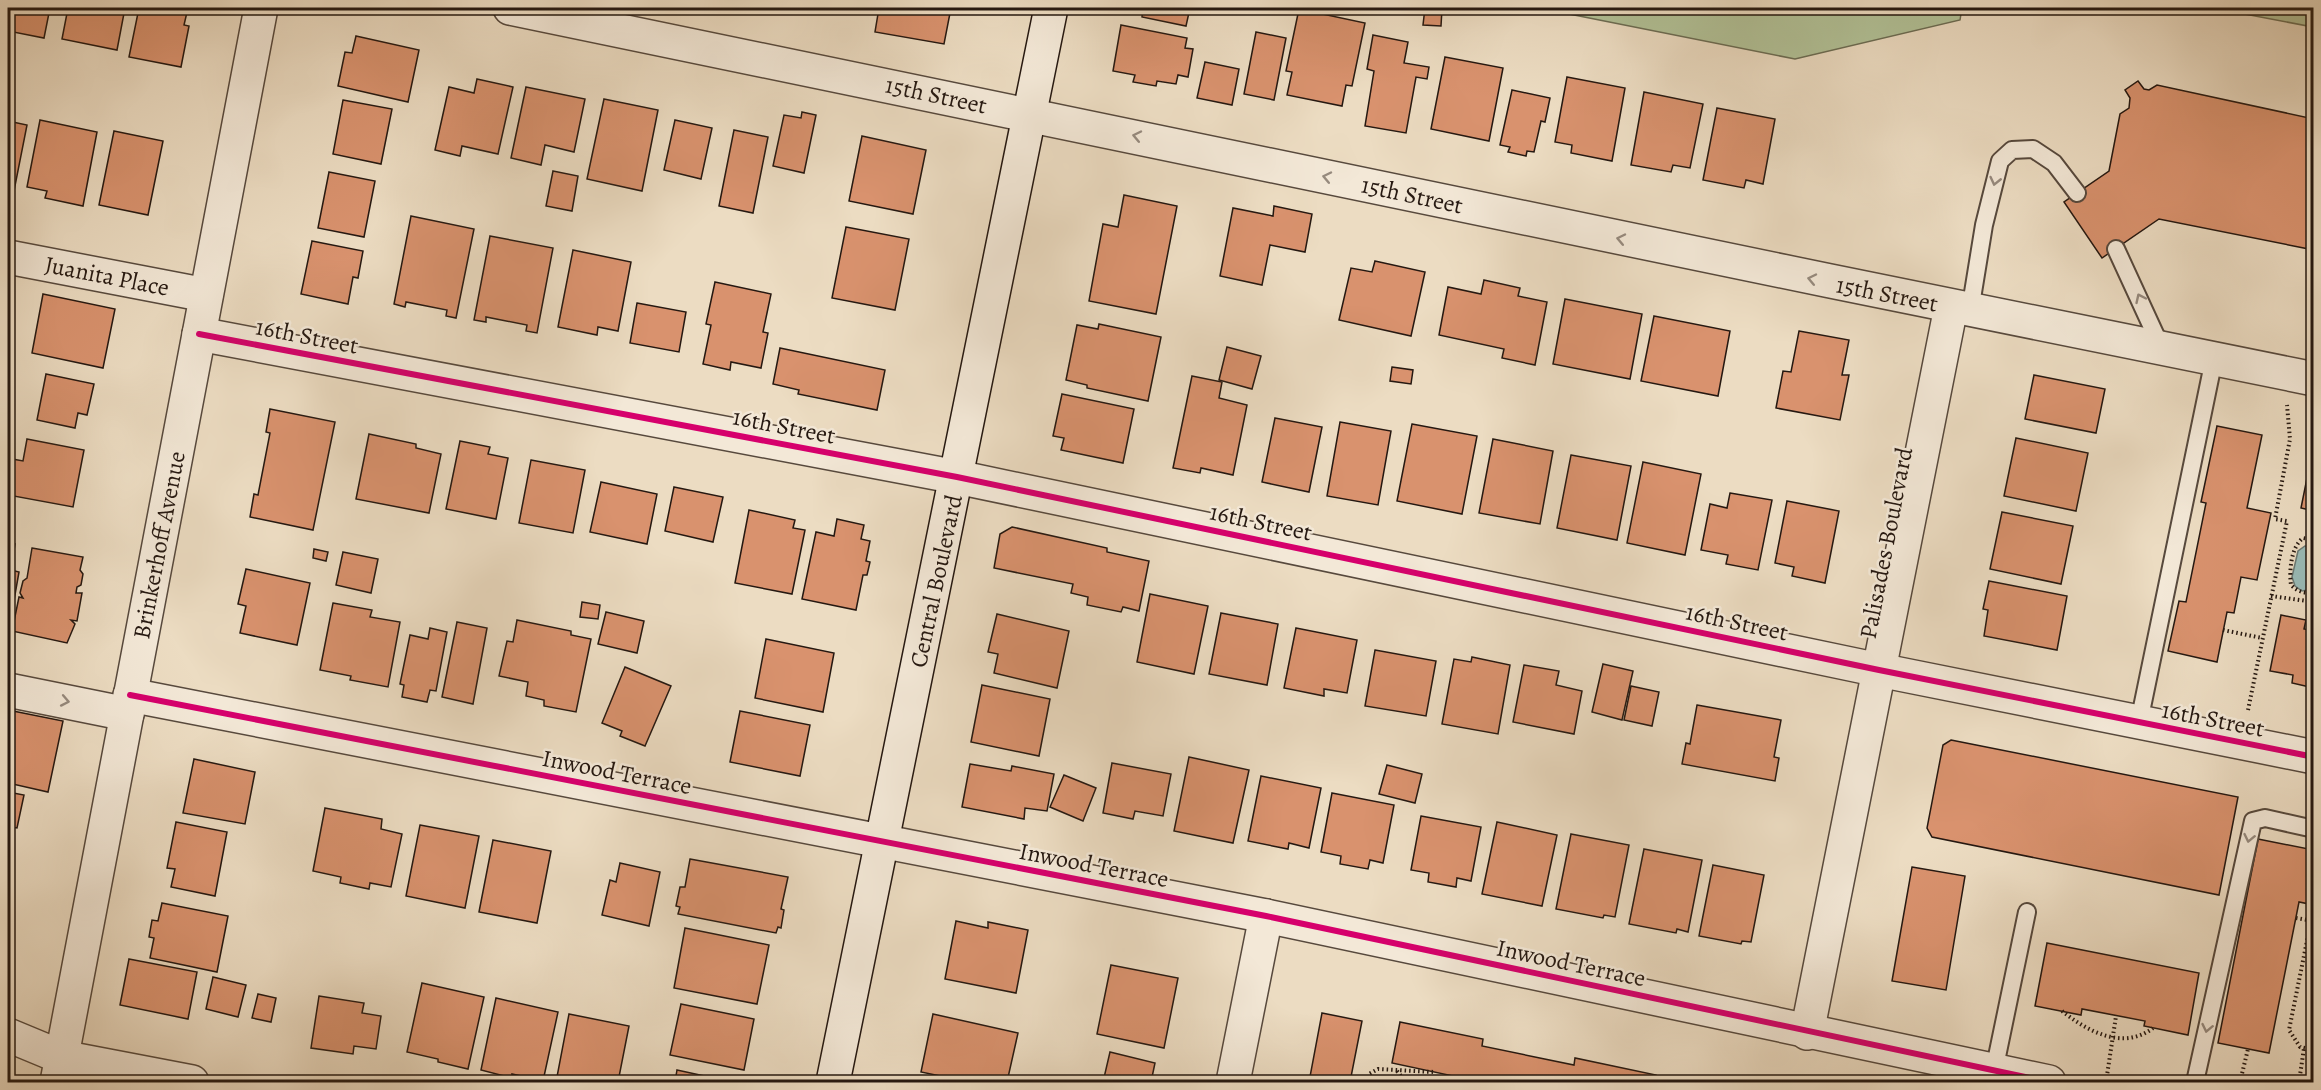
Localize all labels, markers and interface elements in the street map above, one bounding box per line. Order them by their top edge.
street label: 15th Street [882,69,990,121]
one-way arrow [1132,131,1142,144]
street label: 15th Street [1358,169,1466,221]
one-way arrow [1323,171,1333,184]
one-way arrow [1989,176,2002,186]
one-way arrow [1616,233,1626,246]
street label: Juanita Place [42,248,172,304]
street label: 15th Street [1833,268,1941,320]
one-way arrow [1807,273,1817,286]
one-way arrow [2136,294,2148,305]
street label: 16th Street [253,310,361,362]
street label: 16th Street [730,400,838,452]
street label: Palisades Boulevard [1852,444,1920,641]
street label: Brinkerhoff Avenue [125,448,193,642]
street label: Central Boulevard [902,491,970,670]
street label: 16th Street [1207,496,1315,548]
street label: 16th Street [1683,596,1791,648]
street label: 16th Street [2159,693,2267,745]
one-way arrow [60,694,70,707]
street label: Inwood Terrace [540,742,694,802]
one-way arrow [2243,832,2256,842]
street label: Inwood Terrace [1017,835,1171,895]
street label: Inwood Terrace [1494,932,1648,994]
one-way arrow [2201,1023,2214,1033]

